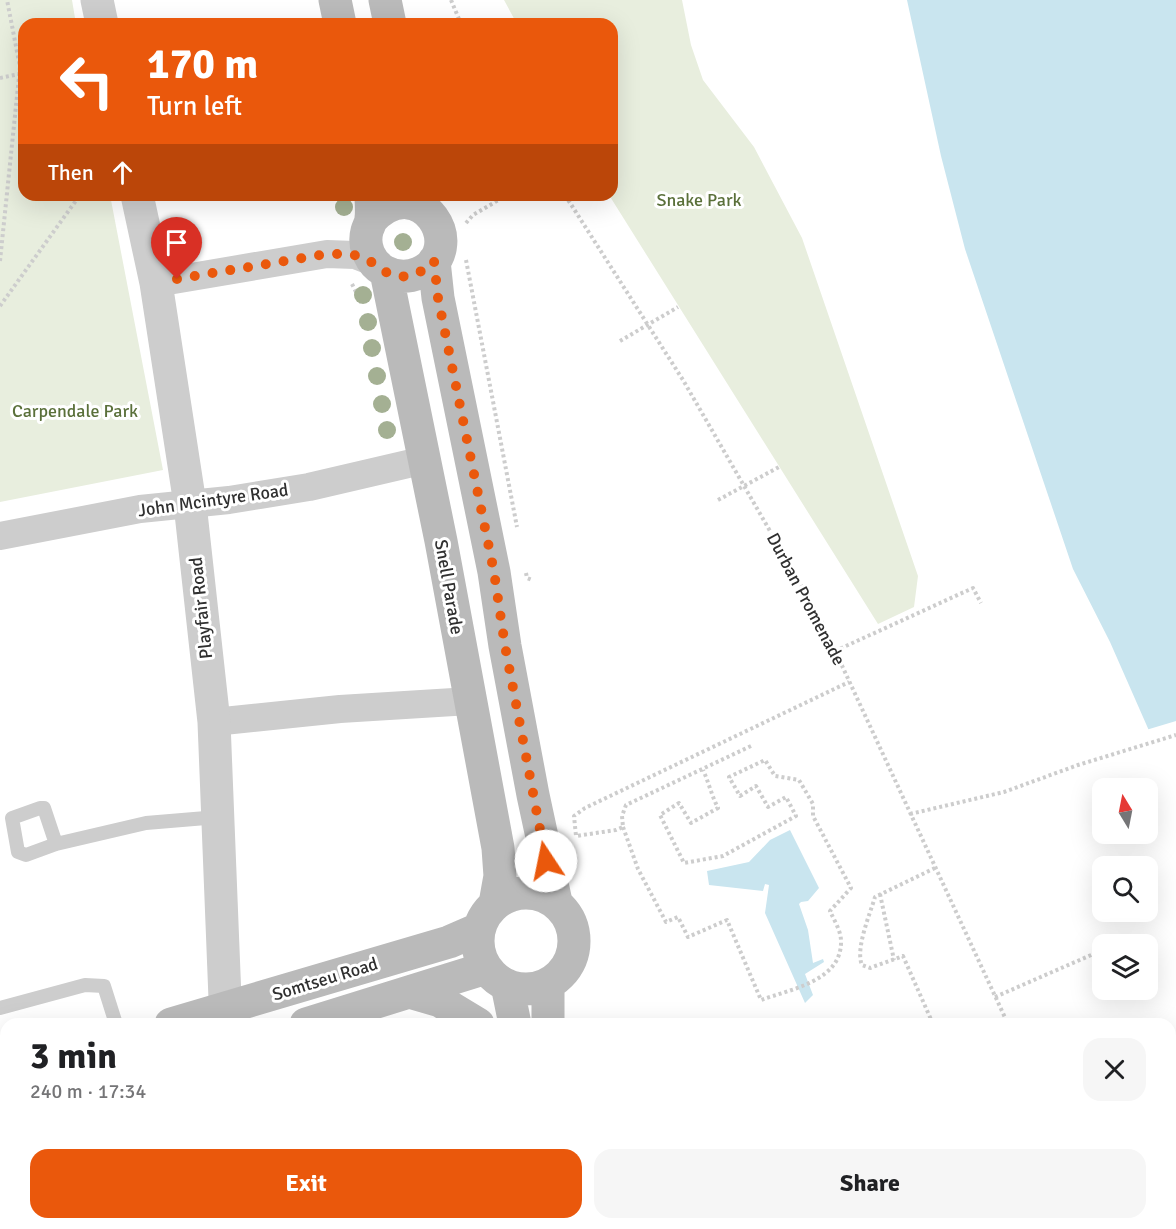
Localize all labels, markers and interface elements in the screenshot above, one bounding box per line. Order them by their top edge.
text: 170 m [147,39,258,90]
icon: left [48,42,126,120]
text: Turn left [147,90,242,123]
icon: ahead [106,156,139,189]
text: Then [48,159,94,186]
park label: Snake Park [656,189,742,211]
pin [151,217,202,279]
icon: arrive [160,226,193,259]
park label: Carpendale Park [12,400,138,422]
street label: John Mcintyre Road [136,479,290,521]
street label: Durban Promenade [762,529,850,669]
street label: Snell Parade [430,538,468,636]
street label: Playfair Road [185,556,217,660]
north arrow [1092,778,1158,844]
map controls [1092,778,1158,1000]
position arrow [514,829,578,893]
button: search [1092,856,1158,922]
button: layers [1092,934,1158,1000]
street label: Somtseu Road [270,953,380,1005]
text: 3 min [30,1034,117,1079]
button: close [1083,1038,1146,1101]
text: 240 m · 17:34 [30,1079,146,1104]
button: Exit [30,1149,582,1218]
button: Share [594,1149,1146,1218]

